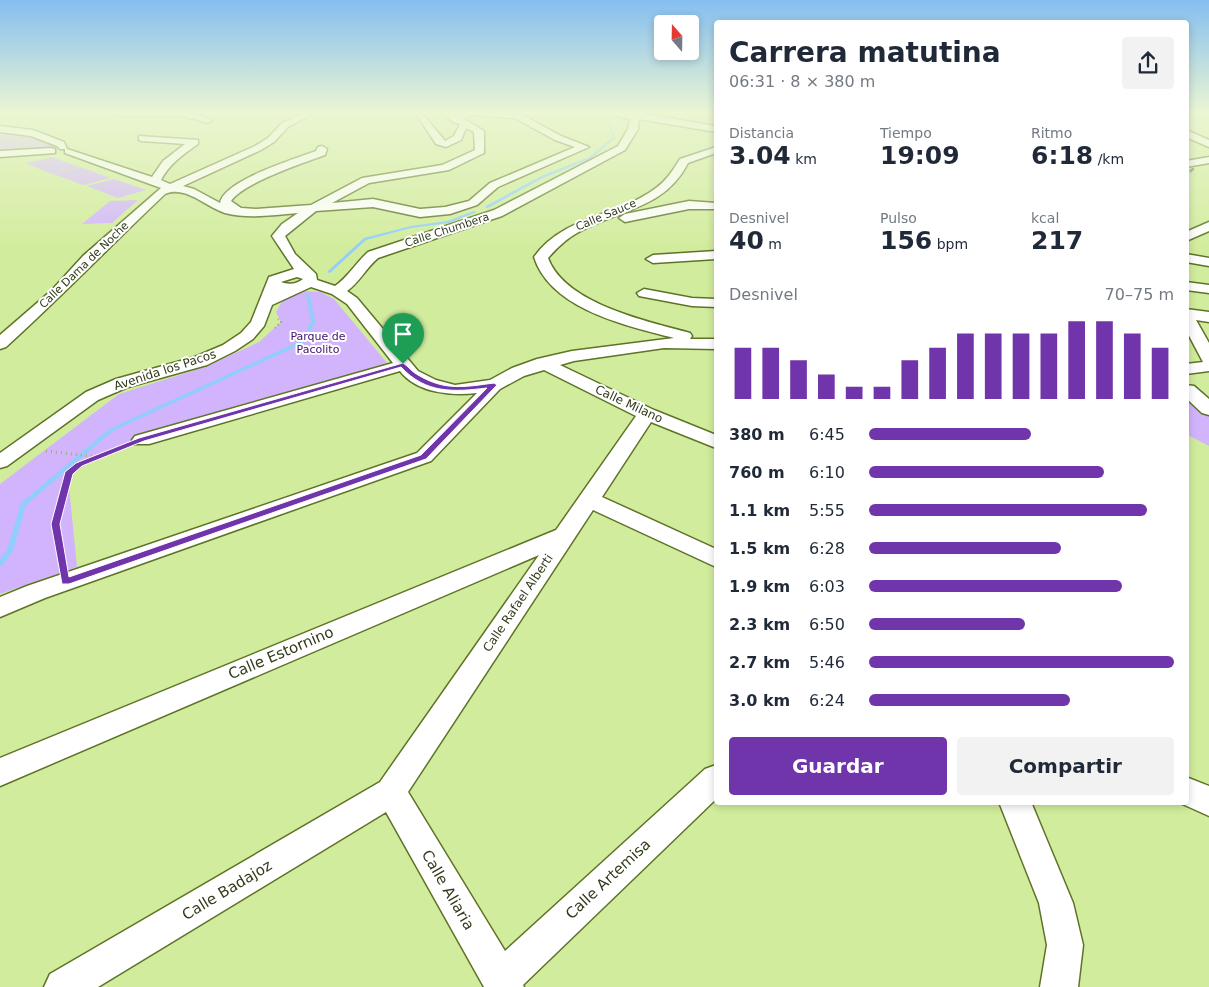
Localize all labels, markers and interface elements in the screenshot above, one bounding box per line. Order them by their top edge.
north arrow [654,15,699,60]
map controls [654,15,699,60]
text: Carrera matutina [729,36,1001,69]
button: share [1122,37,1174,89]
text: 06:31 · 8 × 380 m [729,72,875,91]
text: Distancia [729,125,794,141]
text: Tiempo [880,125,932,141]
text: Ritmo [1031,125,1072,141]
text: 3.04 [729,141,791,170]
text: 19:09 [880,141,960,170]
text: 6:18 [1031,141,1093,170]
text: km [791,151,817,167]
text: /km [1093,151,1124,167]
street label: Calle Sauce [574,196,638,234]
street label: Calle Chumbera [403,210,491,250]
text: Desnivel [729,210,789,226]
text: Pulso [880,210,917,226]
text: kcal [1031,210,1059,226]
street label: Calle Dama de Noche [37,219,131,311]
text: 40 [729,226,764,255]
text: 156 [880,226,932,255]
text: 217 [1031,226,1083,255]
text: m [764,236,782,252]
text: bpm [932,236,968,252]
text: Desnivel [729,285,798,304]
text: 70–75 m [1105,285,1174,304]
pin [382,313,424,364]
icon: arrive [389,320,417,348]
park label: Parque de Pacolito [290,330,346,356]
street label: Avenida los Pacos [112,347,218,393]
street label: Calle Milano [593,382,665,426]
text: 380 m [729,425,785,444]
text: 6:45 [809,425,845,444]
text: 760 m [729,463,785,482]
text: 6:10 [809,463,845,482]
text: 1.1 km [729,501,790,520]
text: 5:55 [809,501,845,520]
text: 1.5 km [729,539,790,558]
text: 6:28 [809,539,845,558]
street label: Calle Rafael Alberti [480,552,556,654]
text: 1.9 km [729,577,790,596]
text: 6:03 [809,577,845,596]
text: 2.3 km [729,615,790,634]
text: 6:50 [809,615,845,634]
street label: Calle Estornino [226,623,336,683]
text: 2.7 km [729,653,790,672]
text: 5:46 [809,653,845,672]
text: 3.0 km [729,691,790,710]
text: 6:24 [809,691,845,710]
button: Guardar [729,737,947,795]
button: Compartir [957,737,1174,795]
street label: Calle Artemisa [562,835,654,923]
street label: Calle Aliaria [418,847,478,933]
street label: Calle Badajoz [179,856,275,924]

